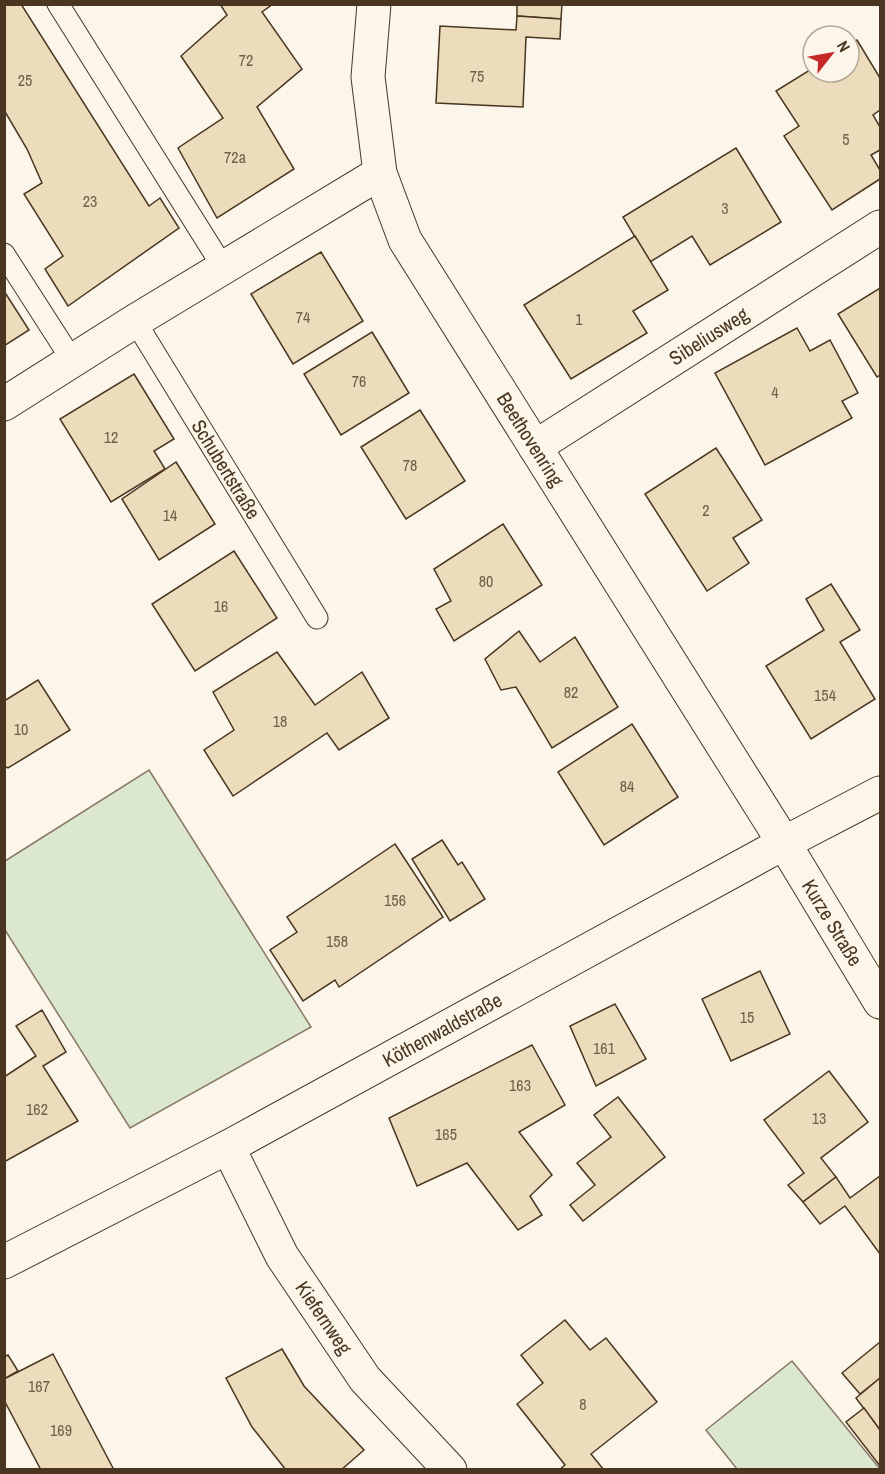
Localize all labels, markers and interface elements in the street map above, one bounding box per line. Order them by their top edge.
north arrow [801,24,861,84]
text: N [832,37,856,56]
house number: 72 [239,49,253,71]
house number: 75 [470,65,484,87]
house number: 25 [18,69,32,91]
house number: 5 [842,128,850,150]
house number: 72a [224,146,247,168]
house number: 23 [83,190,97,212]
house number: 3 [721,197,729,219]
street label: Sibeliusweg [663,300,753,371]
house number: 74 [296,306,310,328]
house number: 1 [575,308,583,330]
house number: 76 [352,370,366,392]
house number: 4 [771,381,779,403]
street label: Beethovenring [491,387,571,491]
street label: Schubertstraße [186,414,267,524]
house number: 12 [104,426,118,448]
house number: 78 [403,454,417,476]
house number: 2 [702,499,710,521]
house number: 14 [163,504,177,526]
house number: 80 [479,570,493,592]
house number: 16 [214,595,228,617]
house number: 82 [564,681,578,703]
house number: 154 [814,684,836,706]
house number: 18 [273,710,287,732]
house number: 10 [14,718,28,740]
house number: 84 [620,775,634,797]
street label: Kurze Straße [796,874,869,971]
house number: 156 [384,889,406,911]
house number: 158 [326,930,348,952]
street label: Köthenwaldstraße [378,986,507,1073]
house number: 15 [740,1006,754,1028]
house number: 161 [593,1037,616,1059]
house number: 163 [509,1074,531,1096]
house number: 162 [26,1098,48,1120]
house number: 13 [812,1107,826,1129]
house number: 165 [435,1123,457,1145]
street label: Kiefernweg [290,1275,358,1359]
house number: 167 [28,1375,50,1397]
house number: 8 [579,1393,587,1415]
house number: 169 [50,1419,72,1441]

